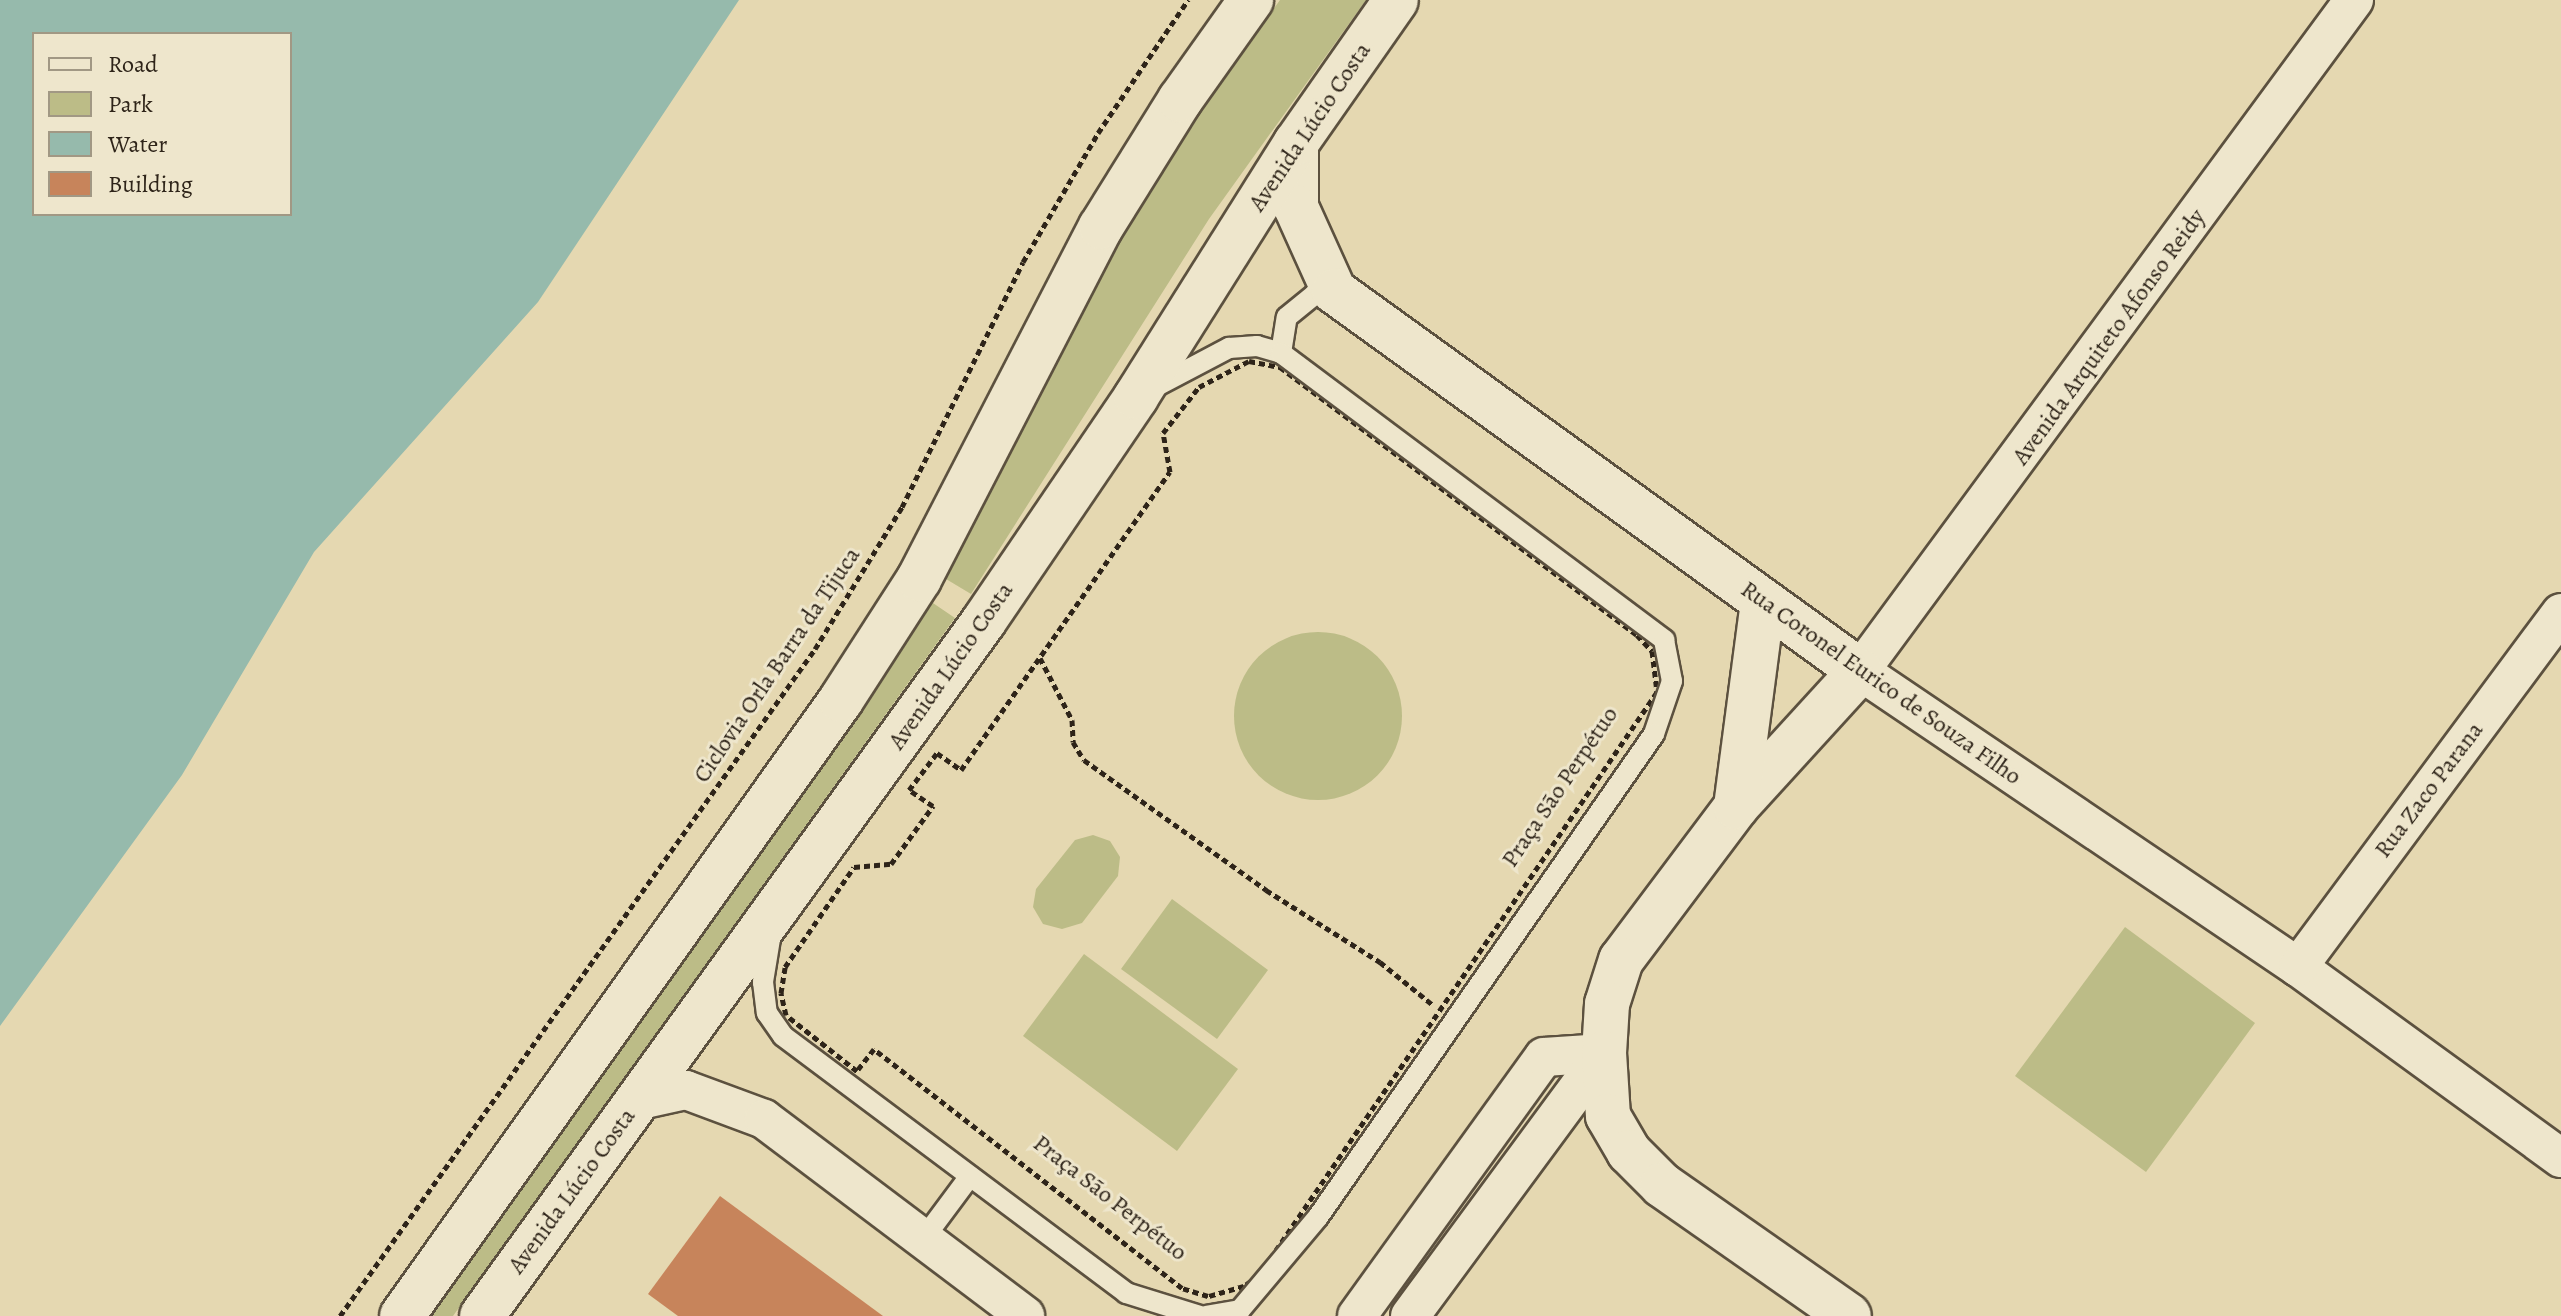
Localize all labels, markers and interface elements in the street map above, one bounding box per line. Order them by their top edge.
legend [32,32,292,216]
street label: Avenida Lúcio Costa [1243,37,1377,217]
text: Road [108,48,158,80]
text: Park [108,88,153,120]
text: Water [108,128,168,160]
text: Building [108,168,193,200]
street label: Avenida Arquiteto Afonso Reidy [2006,203,2212,471]
street label: Ciclovia Orla Barra da Tijuca [687,542,867,788]
street label: Rua Coronel Eurico de Souza Filho [1735,575,2027,791]
street label: Avenida Lúcio Costa [883,577,1019,755]
street label: Praça São Perpétuo [1496,701,1624,873]
street label: Rua Zaco Parana [2369,716,2489,864]
street label: Avenida Lúcio Costa [502,1103,642,1279]
street label: Praça São Perpétuo [1027,1129,1193,1267]

